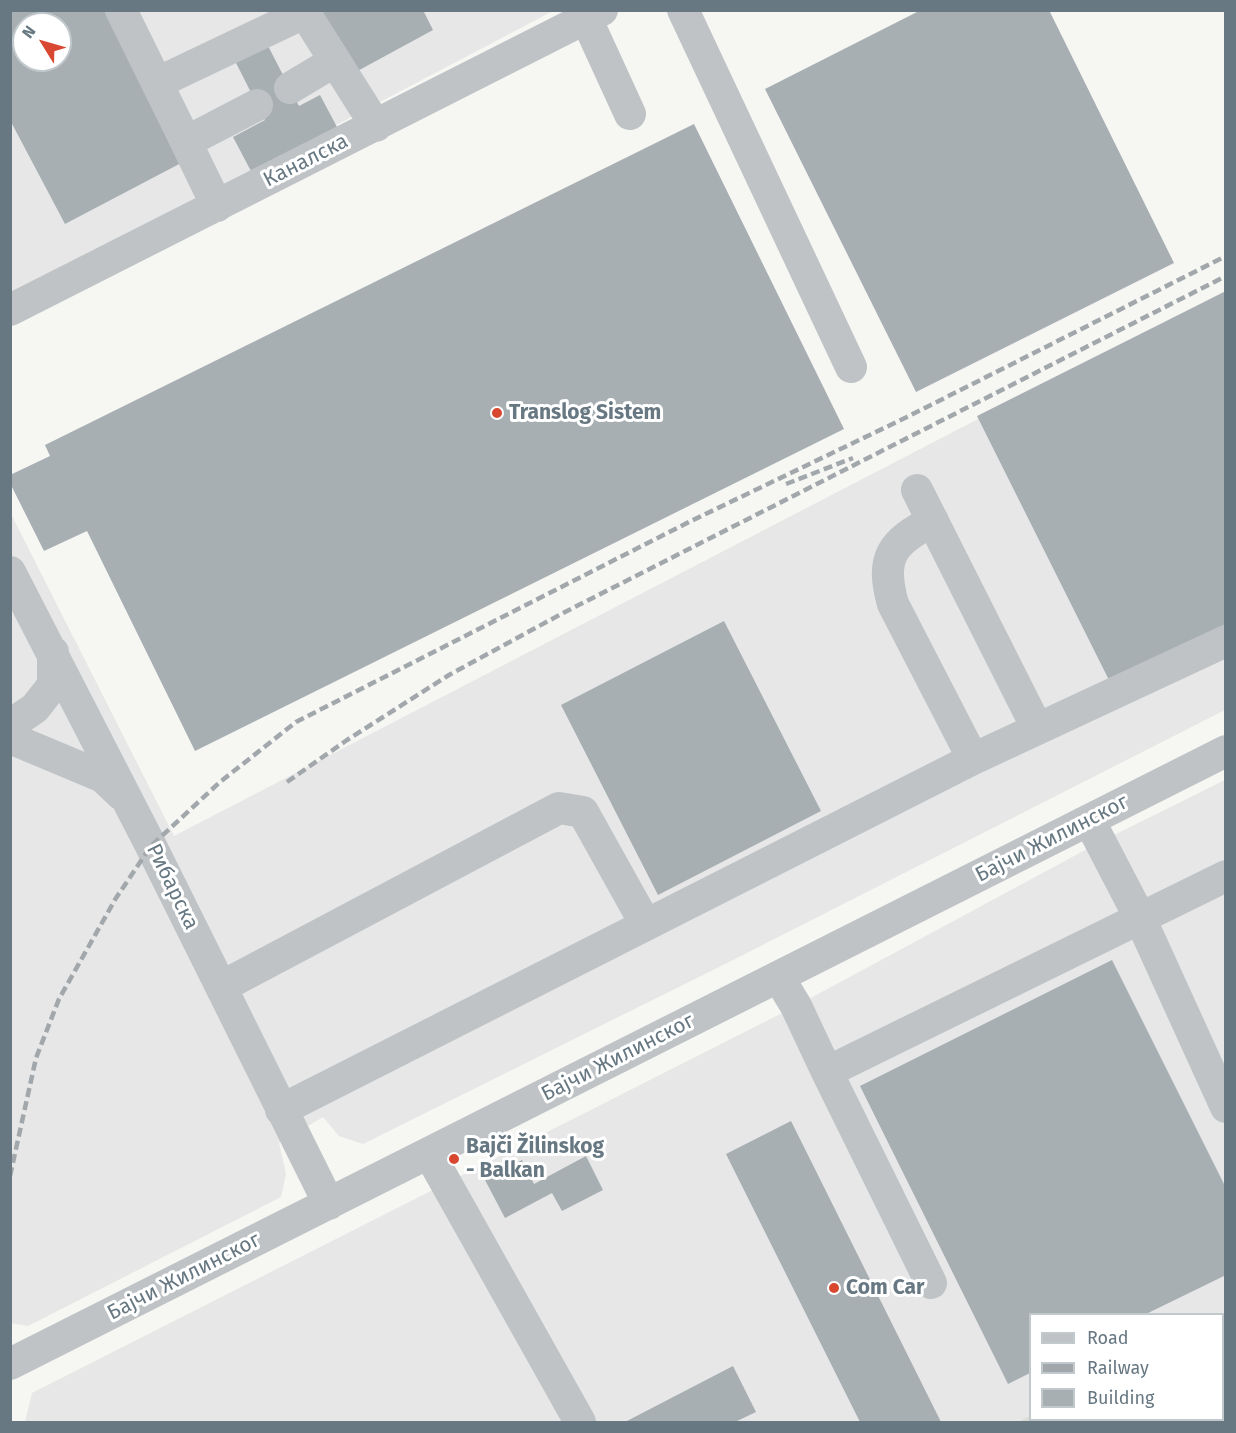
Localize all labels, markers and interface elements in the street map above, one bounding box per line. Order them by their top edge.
north arrow [12,12,72,72]
text: N [18,22,40,42]
street label: Каналска [259,129,353,193]
place label: Translog Sistem [509,400,661,426]
marker: Translog Sistem [490,406,504,420]
street label: Бајчи Жилинског [971,790,1133,888]
street label: Рибарска [140,840,204,934]
street label: Бајчи Жилинског [537,1009,699,1107]
place label: Bajči Žilinskog - Balkan [466,1134,604,1184]
marker: Bajči Žilinskog - Balkan [447,1152,461,1166]
street label: Бајчи Жилинског [103,1228,265,1326]
place label: Com Car [846,1275,924,1301]
marker: Com Car [827,1281,841,1295]
legend [1029,1313,1224,1421]
text: Road [1087,1327,1129,1349]
text: Railway [1087,1357,1149,1379]
text: Building [1087,1387,1154,1409]

